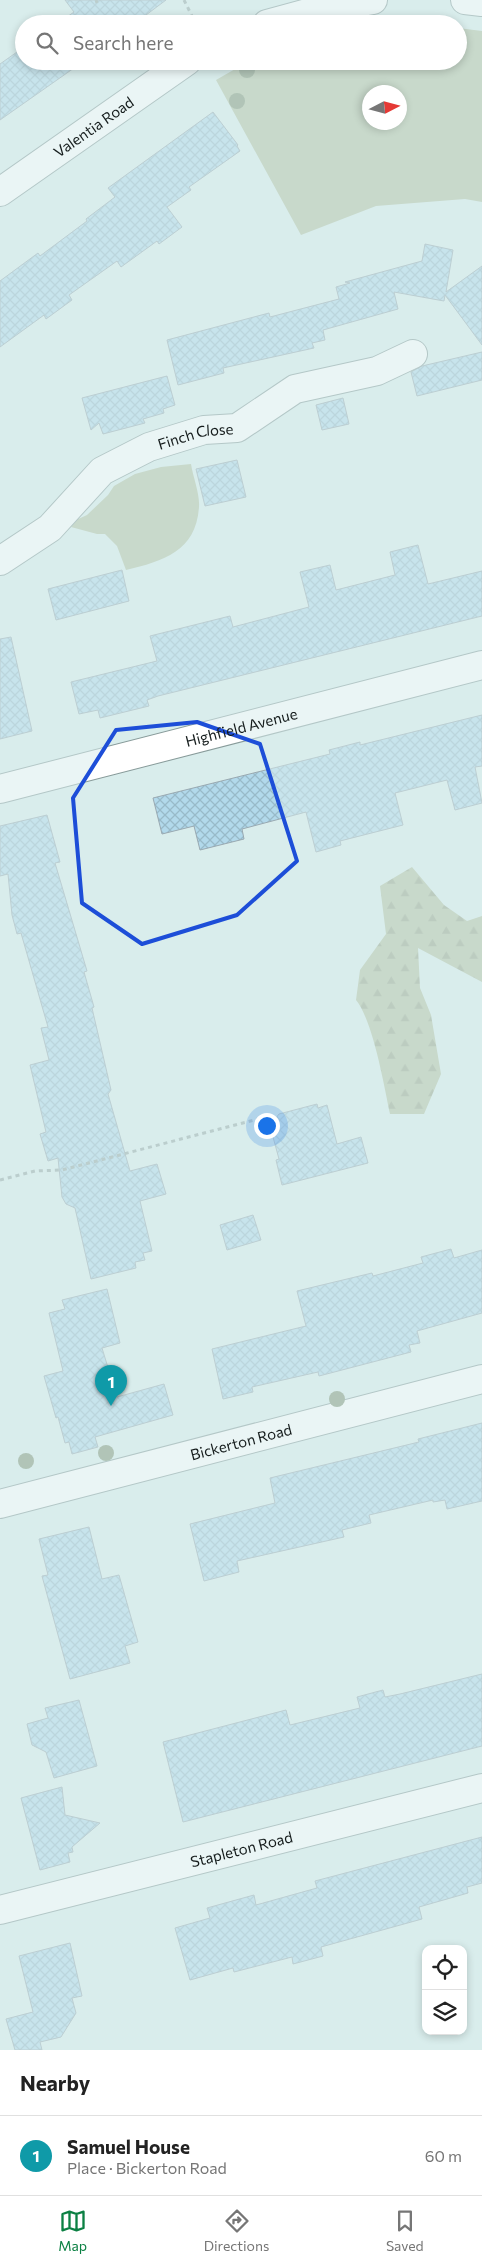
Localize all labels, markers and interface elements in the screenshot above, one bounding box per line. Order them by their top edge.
search box [15,15,467,70]
icon: search [33,29,61,57]
text: Search here [73,31,173,54]
north arrow [362,85,407,130]
street label: Valentia Road [50,92,137,161]
street label: Finch Close [155,419,234,453]
street label: Highfield Avenue [183,704,299,750]
your location [254,1113,280,1139]
pin: 1 [95,1365,127,1406]
street label: Bickerton Road [188,1420,294,1463]
street label: Stapleton Road [188,1827,294,1870]
map controls [422,1945,467,2035]
button: locate [422,1945,467,1990]
button: layers [422,1990,467,2035]
text: Nearby [20,2070,90,2095]
text: Samuel House [67,2135,190,2158]
text: 1 [32,2146,40,2165]
text: 60 m [425,2146,462,2165]
text: Place · Bickerton Road [67,2158,227,2177]
tab: Map [58,2207,87,2254]
tab: Directions [204,2207,269,2254]
tab: Saved [386,2207,424,2254]

